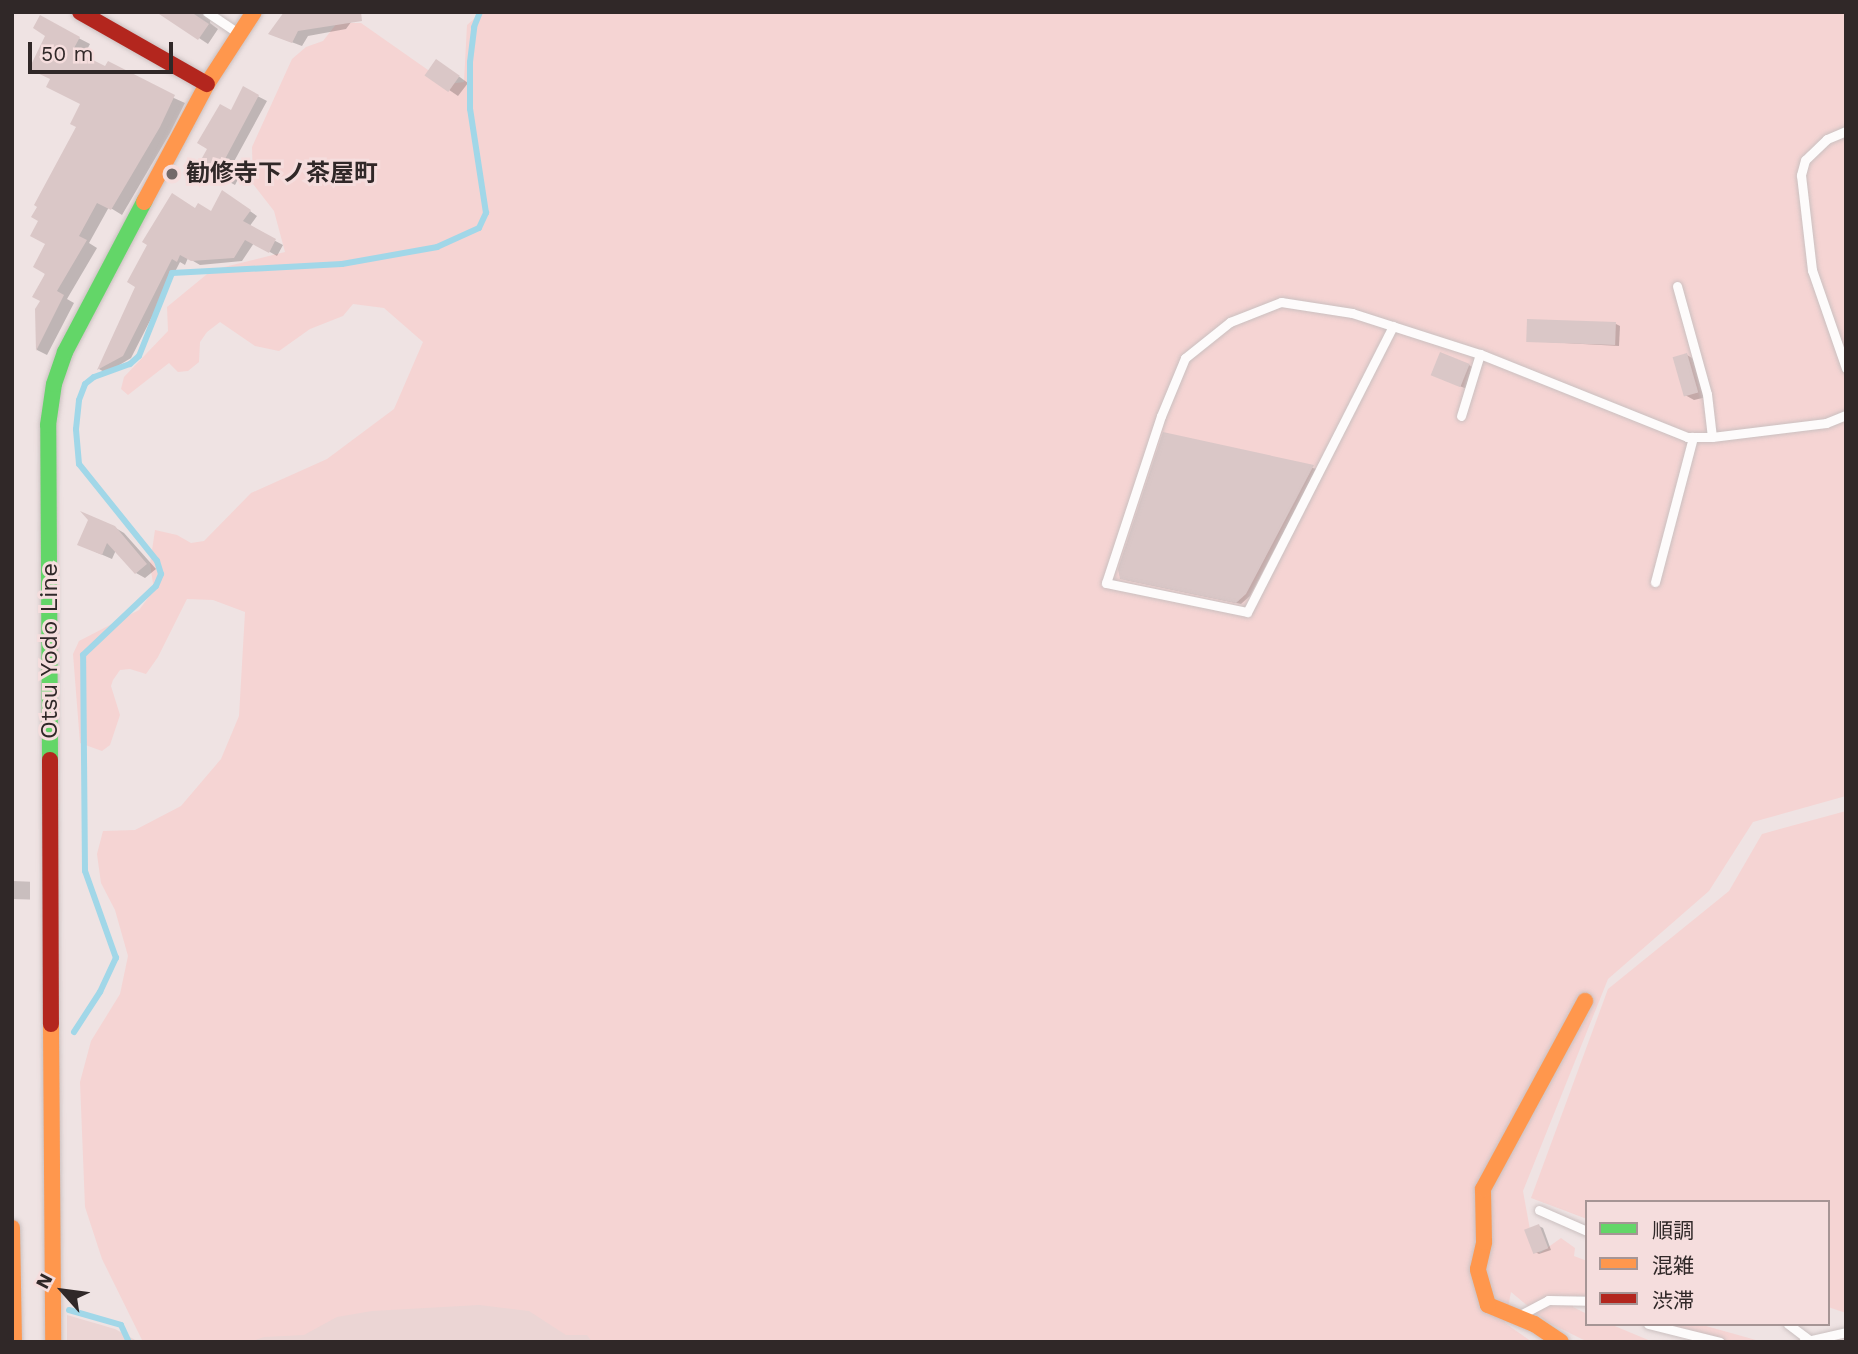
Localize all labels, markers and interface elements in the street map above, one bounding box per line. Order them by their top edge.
scale bar [32,28,177,72]
text: 50 m [41,41,93,66]
place label: 勧修寺下ノ茶屋町 [186,160,378,188]
marker: 勧修寺下ノ茶屋町 [164,166,180,182]
street label: Otsu Yodo Line [36,562,64,740]
legend [1585,1200,1830,1326]
text: 順調 [1652,1218,1694,1243]
text: 混雑 [1652,1253,1694,1278]
north arrow [28,1256,98,1326]
text: N [31,1269,57,1293]
text: 渋滞 [1652,1288,1694,1313]

